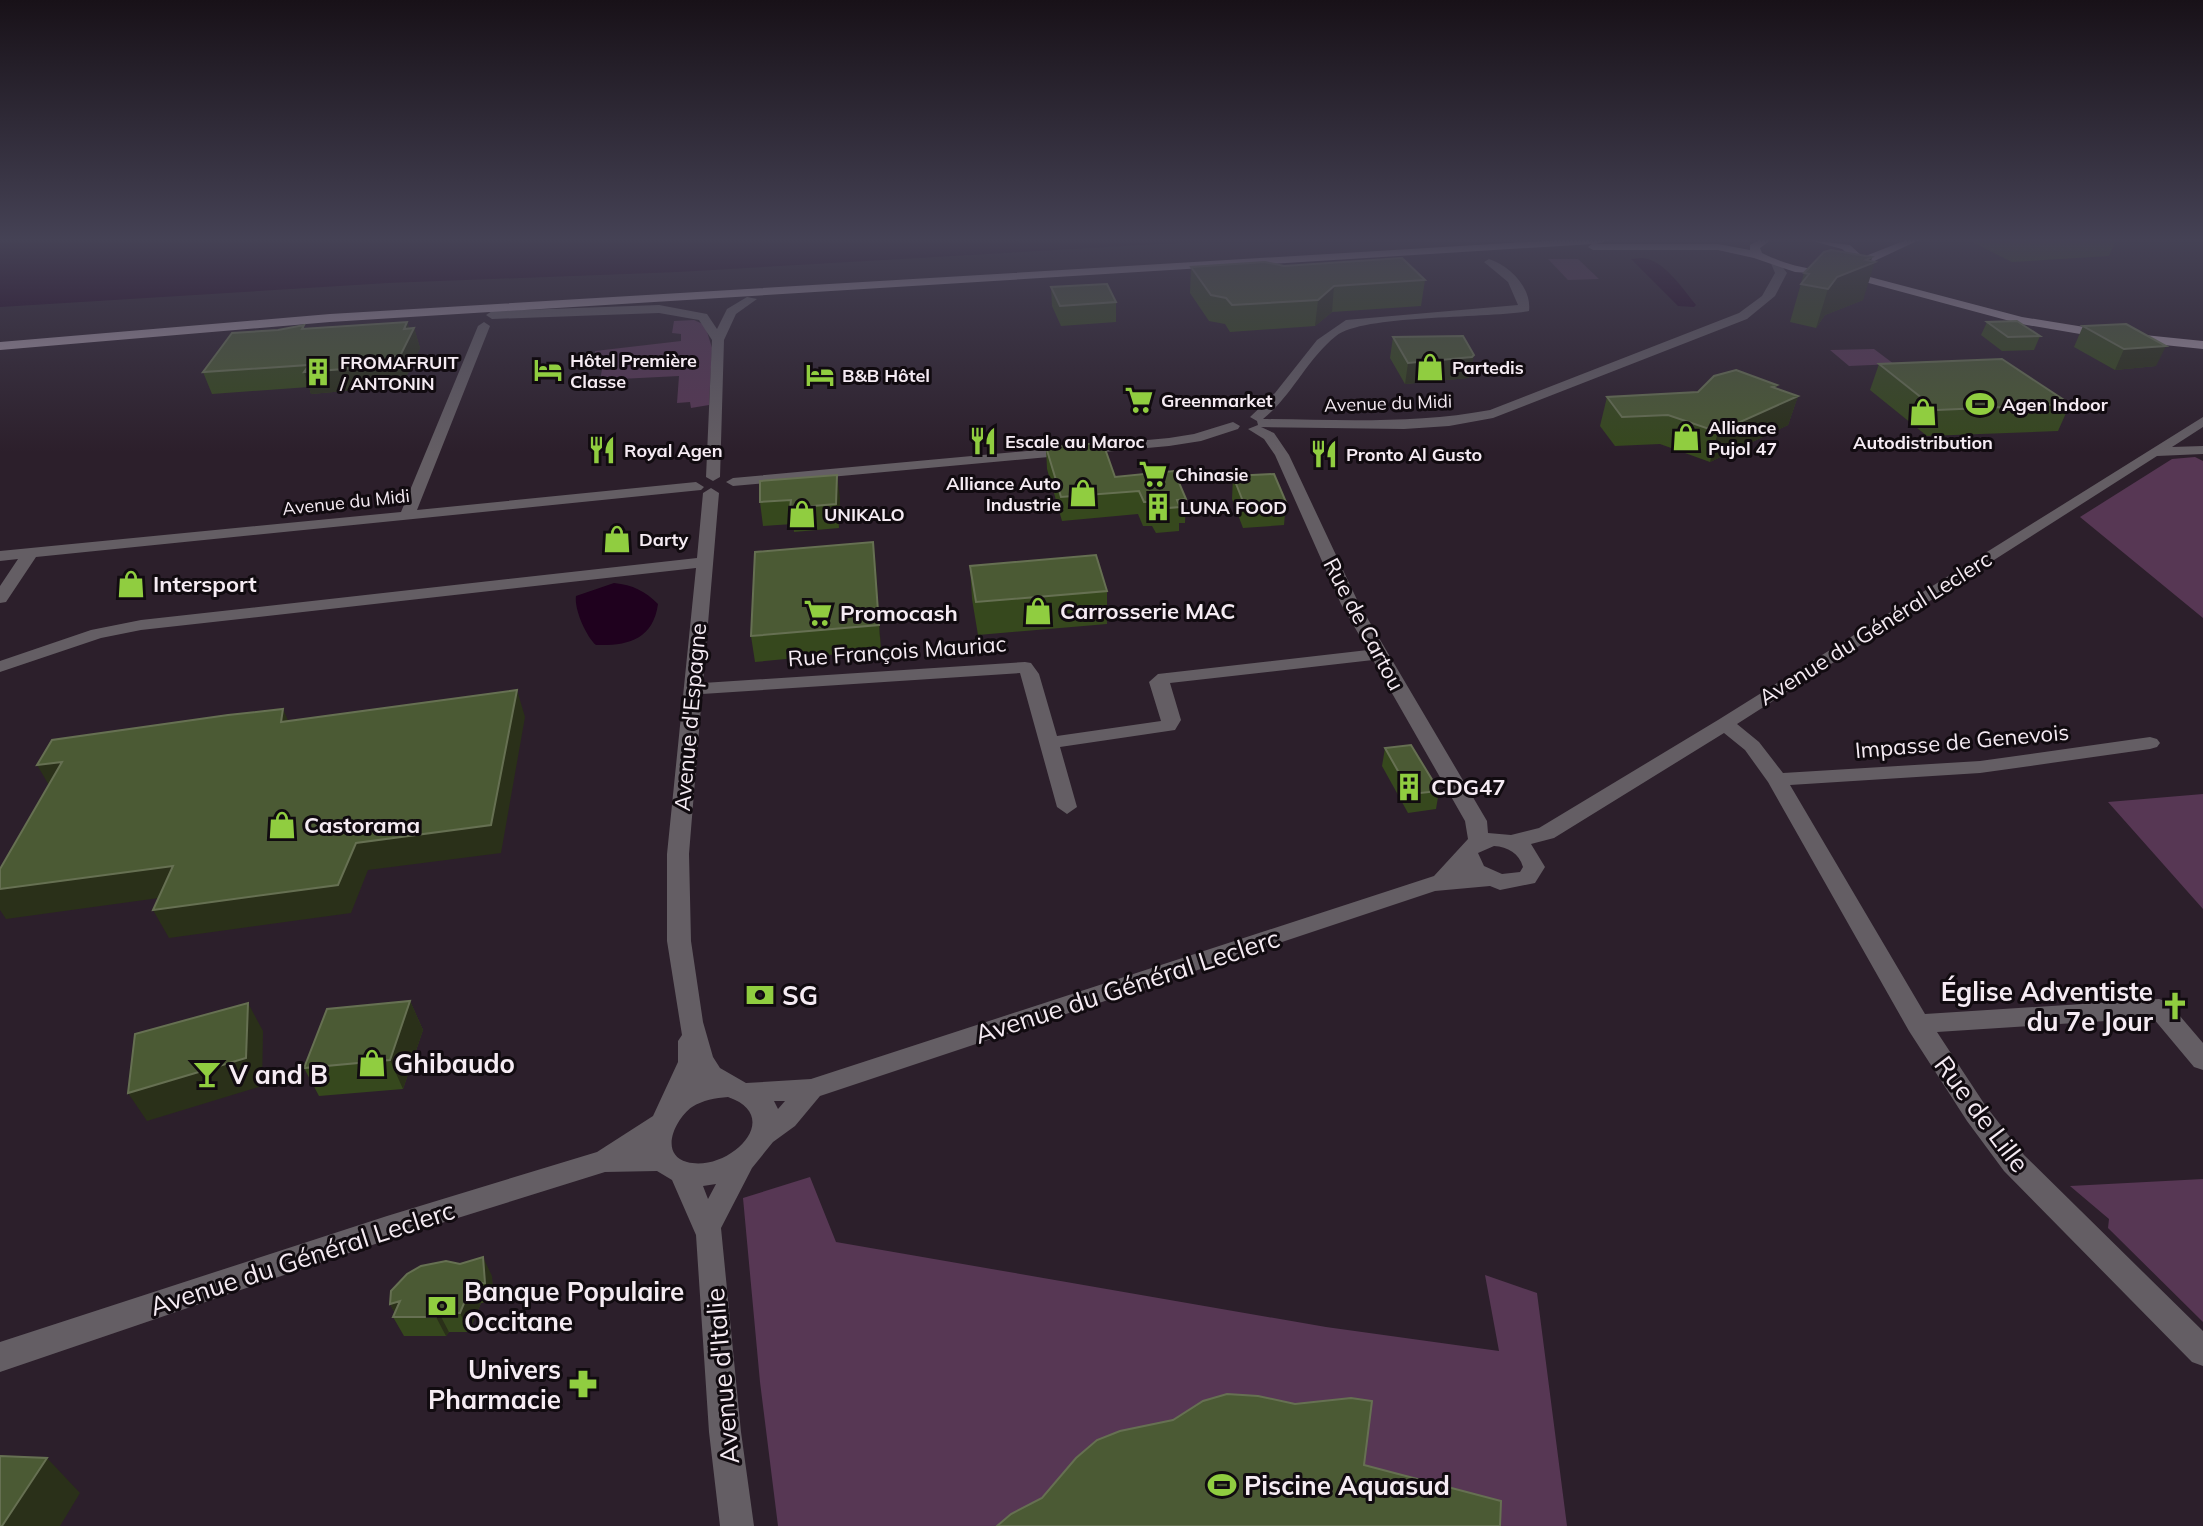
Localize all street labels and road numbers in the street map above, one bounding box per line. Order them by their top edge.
street label: Avenue du Midi [1324,389,1452,417]
street label: Avenue du Midi [281,484,411,520]
street label: Avenue du Général Leclerc [1753,545,1997,711]
street label: Rue de Cartou [1317,553,1411,695]
street label: Avenue d'Espagne [668,622,712,812]
street label: Rue François Mauriac [787,629,1007,673]
street label: Impasse de Genevois [1854,718,2070,764]
street label: Avenue du Général Leclerc [970,921,1284,1051]
street label: Rue de Lille [1927,1049,2037,1179]
street label: Avenue du Général Leclerc [145,1193,459,1323]
street label: Avenue d'Italie [698,1287,746,1465]

